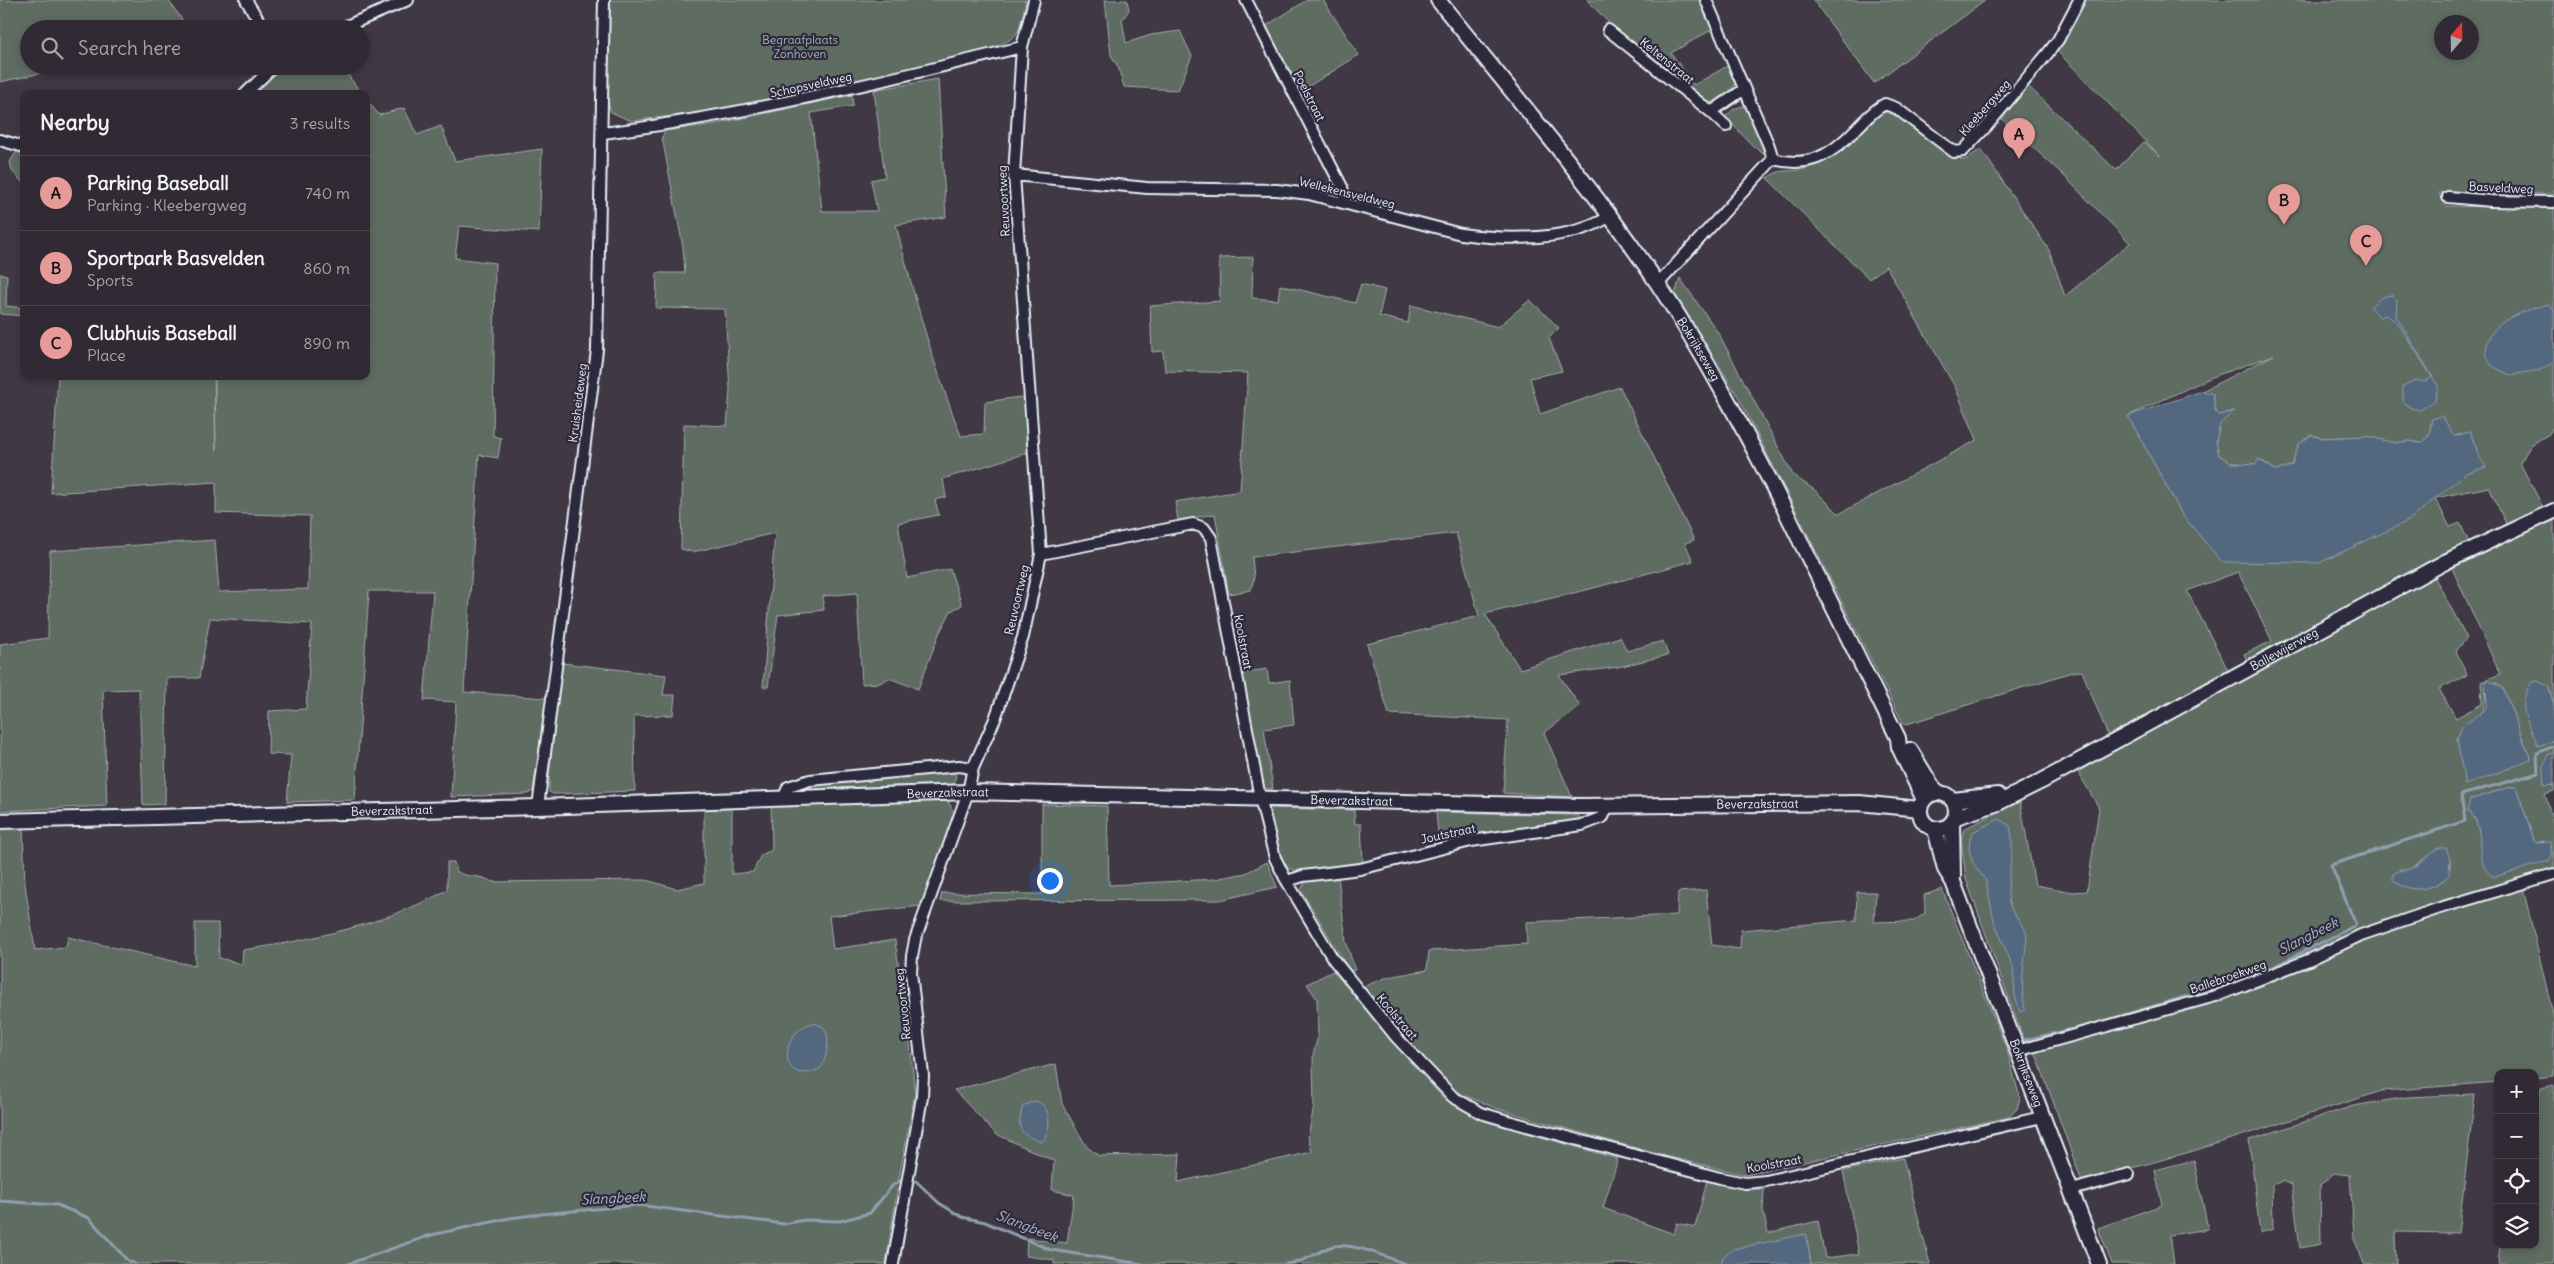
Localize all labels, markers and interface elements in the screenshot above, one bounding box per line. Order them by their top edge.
north arrow [2434,15,2479,60]
search box [20,20,370,75]
park label: Begraafplaats Zonhoven [762,32,838,61]
icon: search [38,34,66,62]
street label: Keltenstraat [1637,34,1698,87]
text: Search here [78,36,181,60]
street label: Poelstraat [1290,68,1329,124]
street label: Schopsveldweg [769,69,853,101]
street label: Kleebergweg [1956,76,2013,139]
text: Nearby [40,109,110,136]
text: 3 results [290,113,350,133]
pin: A [2003,118,2035,159]
street label: Reuvoortweg [994,165,1013,237]
text: Parking Baseball [87,171,229,195]
street label: Wellekensveldweg [1298,173,1397,212]
street label: Basveldweg [2468,178,2534,197]
text: A [51,183,61,203]
text: 740 m [305,183,350,203]
pin: B [2268,184,2300,225]
text: Parking · Kleebergweg [87,195,247,215]
pin: C [2350,225,2382,266]
text: Sportpark Basvelden [87,246,265,270]
text: B [51,258,61,278]
text: 860 m [303,258,350,278]
text: Sports [87,270,133,290]
street label: Bokrijkseweg [1674,314,1723,384]
text: Clubhuis Baseball [87,321,237,345]
text: C [51,333,61,353]
text: 890 m [303,333,350,353]
text: Place [87,345,126,365]
street label: Kruisheideweg [565,363,590,443]
street label: Reuvoortweg [1001,563,1032,637]
street label: Koolstraat [1231,613,1256,671]
street label: Ballewijerweg [2247,624,2321,674]
street label: Beverzakstraat [906,784,989,801]
street label: Beverzakstraat [1310,792,1393,809]
street label: Beverzakstraat [1716,796,1799,812]
street label: Beverzakstraat [351,802,433,819]
street label: Joutstraat [1419,820,1477,847]
your location [1037,868,1063,894]
water label: Slangbeek [2275,913,2342,959]
street label: Ballebroekweg [2188,956,2268,997]
street label: Reuvoortweg [891,968,914,1040]
street label: Koolstraat [1374,991,1421,1043]
street label: Bokrijkseweg [2007,1037,2046,1109]
map controls [2494,1069,2539,1249]
button: + [2494,1069,2539,1114]
button: − [2494,1114,2539,1159]
street label: Koolstraat [1745,1151,1803,1176]
button: locate [2494,1159,2539,1204]
water label: Slangbeek [580,1187,647,1209]
button: layers [2494,1204,2539,1249]
water label: Slangbeek [994,1206,1061,1246]

